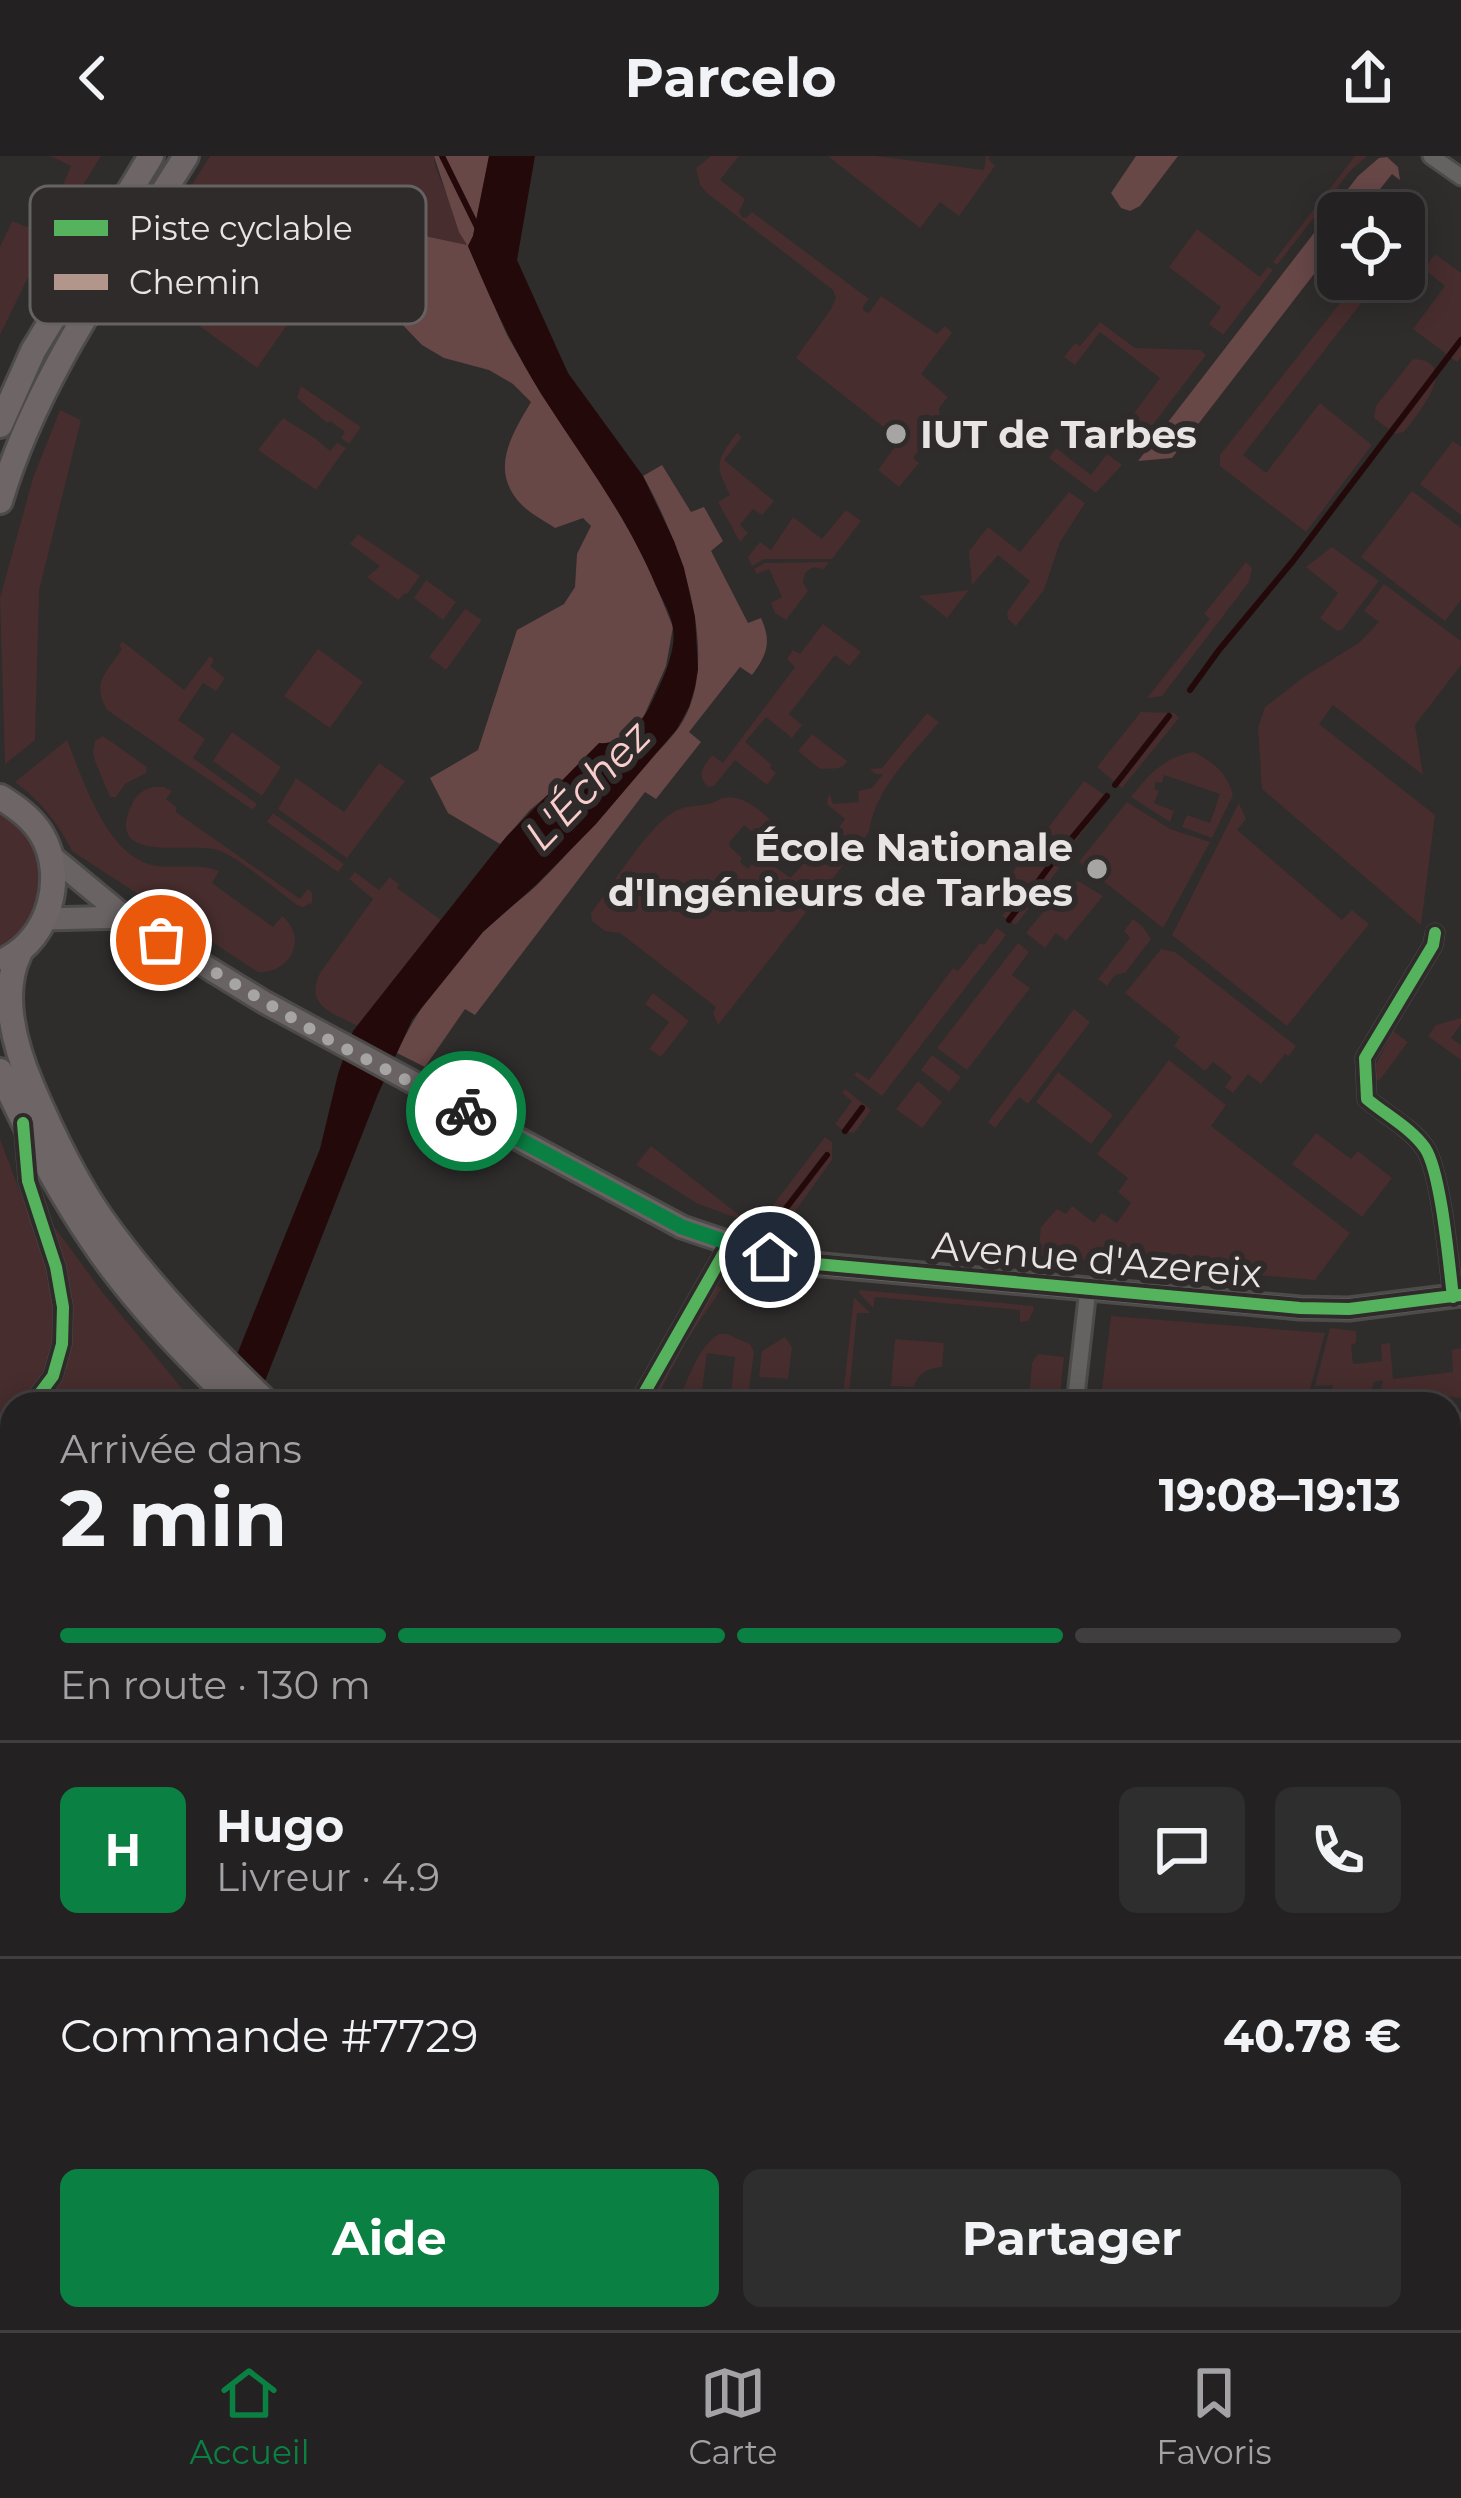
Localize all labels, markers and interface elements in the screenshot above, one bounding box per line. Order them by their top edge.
icon: back [60,45,126,111]
text: Parcelo [624,45,837,111]
icon: share [1335,45,1401,111]
legend [30,186,426,324]
map controls [1317,192,1425,300]
button: locate [1317,192,1425,300]
text: Piste cyclable [129,208,353,248]
text: Chemin [129,262,261,302]
place label: IUT de Tarbes [920,410,1197,458]
marker: IUT de Tarbes [883,421,909,447]
water label: L'Échez [513,709,661,860]
place label: École Nationale d'Ingénieurs de Tarbes [608,823,1073,916]
marker: École Nationale d'Ingénieurs de Tarbes [1084,856,1110,882]
pin [110,889,212,991]
icon: bag [128,907,194,973]
courier [406,1051,526,1171]
icon: bike [433,1078,499,1144]
pin [719,1206,821,1308]
street label: Avenue d'Azereix [930,1221,1264,1297]
icon: home [737,1224,803,1290]
text: Arrivée dans [60,1425,302,1473]
text: 19:08–19:13 [1159,1467,1401,1522]
text: 2 min [60,1470,287,1566]
text: En route · 130 m [60,1661,371,1709]
button: chat [1119,1787,1245,1913]
button: phone [1275,1787,1401,1913]
text: Hugo [216,1798,344,1853]
text: H [105,1822,141,1877]
text: Livreur · 4.9 [216,1853,440,1901]
text: Commande #7729 [60,2008,478,2063]
text: 40.78 € [1223,2008,1401,2063]
button: Aide [60,2169,719,2307]
button: Partager [743,2169,1401,2307]
tab: Accueil [189,2360,310,2472]
tab: Carte [688,2360,777,2472]
tab: Favoris [1156,2360,1272,2472]

